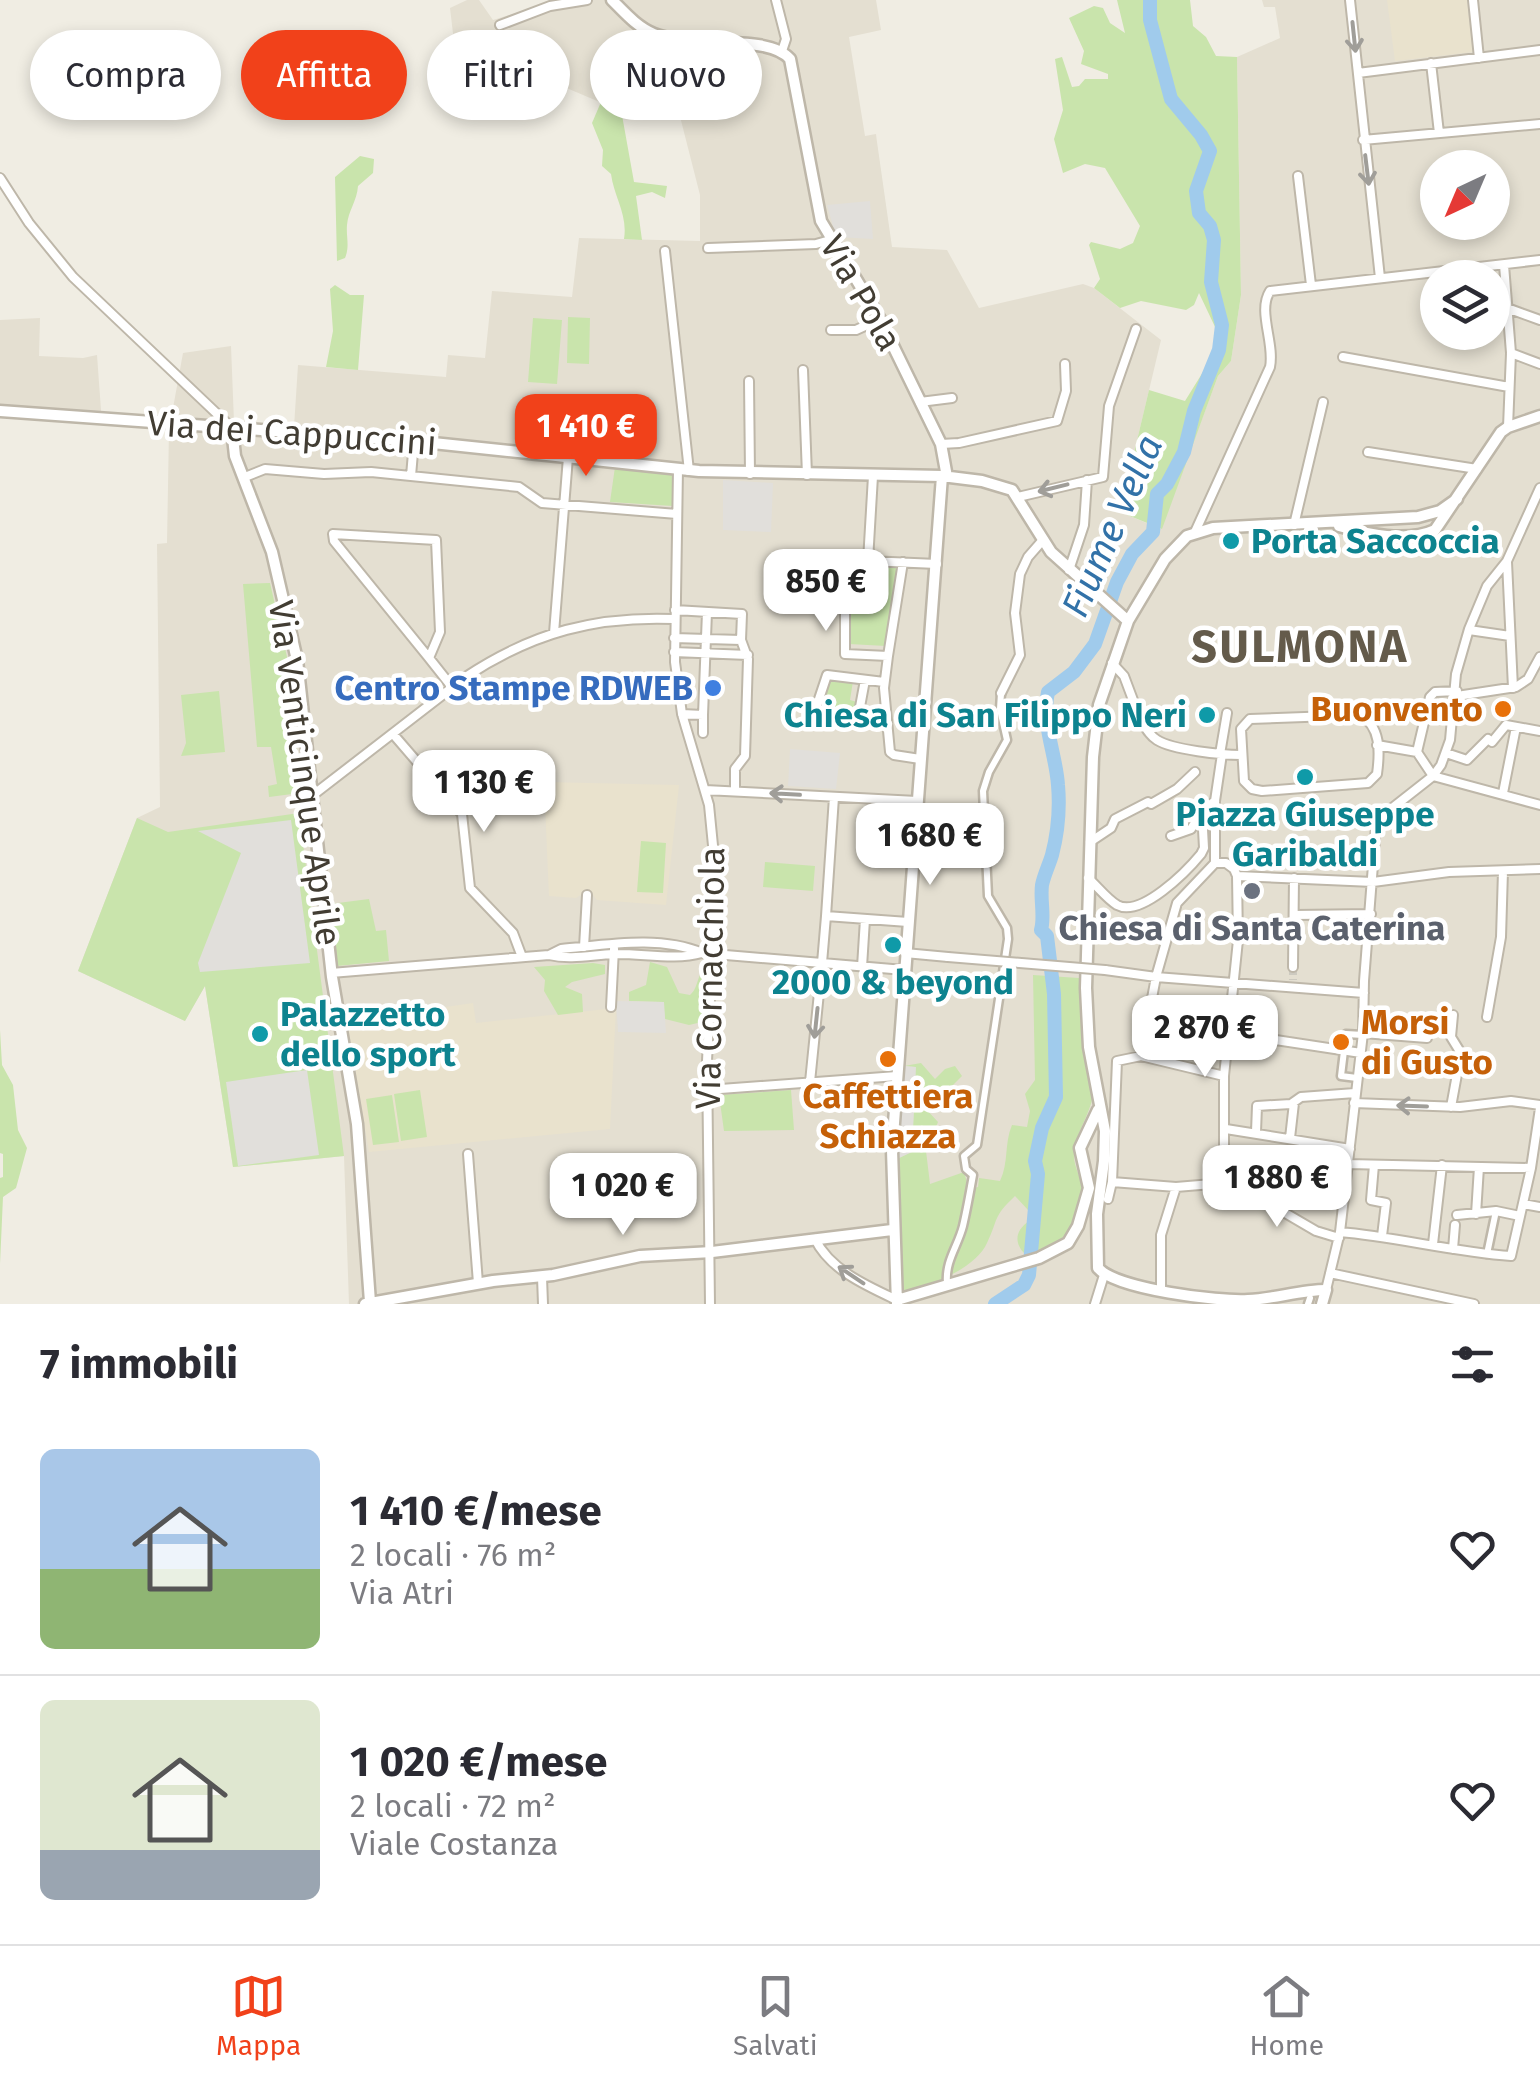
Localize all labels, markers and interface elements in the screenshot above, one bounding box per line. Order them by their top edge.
one-way arrow [1345,20,1364,52]
chip: Compra [30,30,221,120]
chip: Affitta [241,30,407,120]
chip: Filtri [427,30,570,120]
chip: Nuovo [590,30,762,120]
north arrow [1420,150,1510,240]
map controls [1420,150,1510,350]
one-way arrow [1358,154,1377,186]
street label: Via Pola [811,228,911,358]
button: layers [1420,260,1510,350]
pin: 1 410 € [494,394,678,479]
street label: Via dei Cappuccini [146,402,438,464]
text: 1 410 € [537,407,635,445]
water label: Fiume Vella [1051,428,1173,624]
one-way arrow [1037,479,1069,498]
place label: Porta Saccoccia [1251,520,1500,562]
marker: Porta Saccoccia [1220,530,1242,552]
pin: 850 € [756,549,896,634]
text: 850 € [786,562,866,600]
street label: Via Venticinque Aprile [260,598,350,948]
district label: SULMONA [1191,620,1409,674]
place label: Centro Stampe RDWEB [334,667,693,709]
marker: Centro Stampe RDWEB [702,677,724,699]
place label: Buonvento [1310,688,1483,730]
place label: Chiesa di San Filippo Neri [784,694,1187,736]
marker: Buonvento [1492,698,1514,720]
marker: Chiesa di San Filippo Neri [1196,704,1218,726]
pin: 1 130 € [392,750,576,835]
text: 1 130 € [434,763,534,801]
marker: Piazza Giuseppe Garibaldi [1294,766,1316,788]
one-way arrow [769,784,801,803]
place label: Piazza Giuseppe Garibaldi [1176,793,1434,875]
pin: 1 680 € [838,803,1022,888]
text: 1 680 € [878,816,982,854]
street label: Via Cornacchiola [687,846,733,1110]
marker: Chiesa di Santa Caterina [1241,880,1263,902]
place label: Chiesa di Santa Caterina [1059,907,1445,949]
marker: 2000 & beyond [882,934,904,956]
place label: 2000 & beyond [772,961,1014,1003]
place label: Palazzetto dello sport [280,993,456,1075]
pin: 2 870 € [1113,995,1297,1080]
place label: Morsi di Gusto [1361,1001,1493,1083]
one-way arrow [807,1006,826,1039]
text: 2 870 € [1154,1008,1256,1046]
marker: Palazzetto dello sport [249,1023,271,1045]
marker: Morsi di Gusto [1330,1031,1352,1053]
marker: Caffettiera Schiazza [877,1048,899,1070]
place label: Caffettiera Schiazza [802,1075,974,1157]
one-way arrow [1397,1097,1429,1116]
pin: 1 880 € [1185,1145,1369,1230]
pin: 1 020 € [531,1153,715,1238]
text: 1 880 € [1225,1158,1329,1196]
text: 1 020 € [572,1166,674,1204]
one-way arrow [838,1265,866,1286]
icon: filters [1445,1337,1500,1392]
text: 7 immobili [40,1339,238,1389]
text: 1 410 €/mese [350,1486,602,1536]
icon: home [120,1489,240,1609]
icon: heart [1445,1522,1500,1577]
text: 2 locali · 76 m² [350,1536,556,1574]
text: Via Atri [350,1574,454,1612]
text: 1 020 €/mese [350,1737,607,1787]
icon: home [120,1740,240,1860]
icon: heart [1445,1773,1500,1828]
text: 2 locali · 72 m² [350,1787,555,1825]
text: Viale Costanza [350,1825,558,1863]
tab: Mappa [216,1969,301,2062]
tab: Salvati [733,1969,818,2062]
tab: Home [1249,1969,1324,2062]

